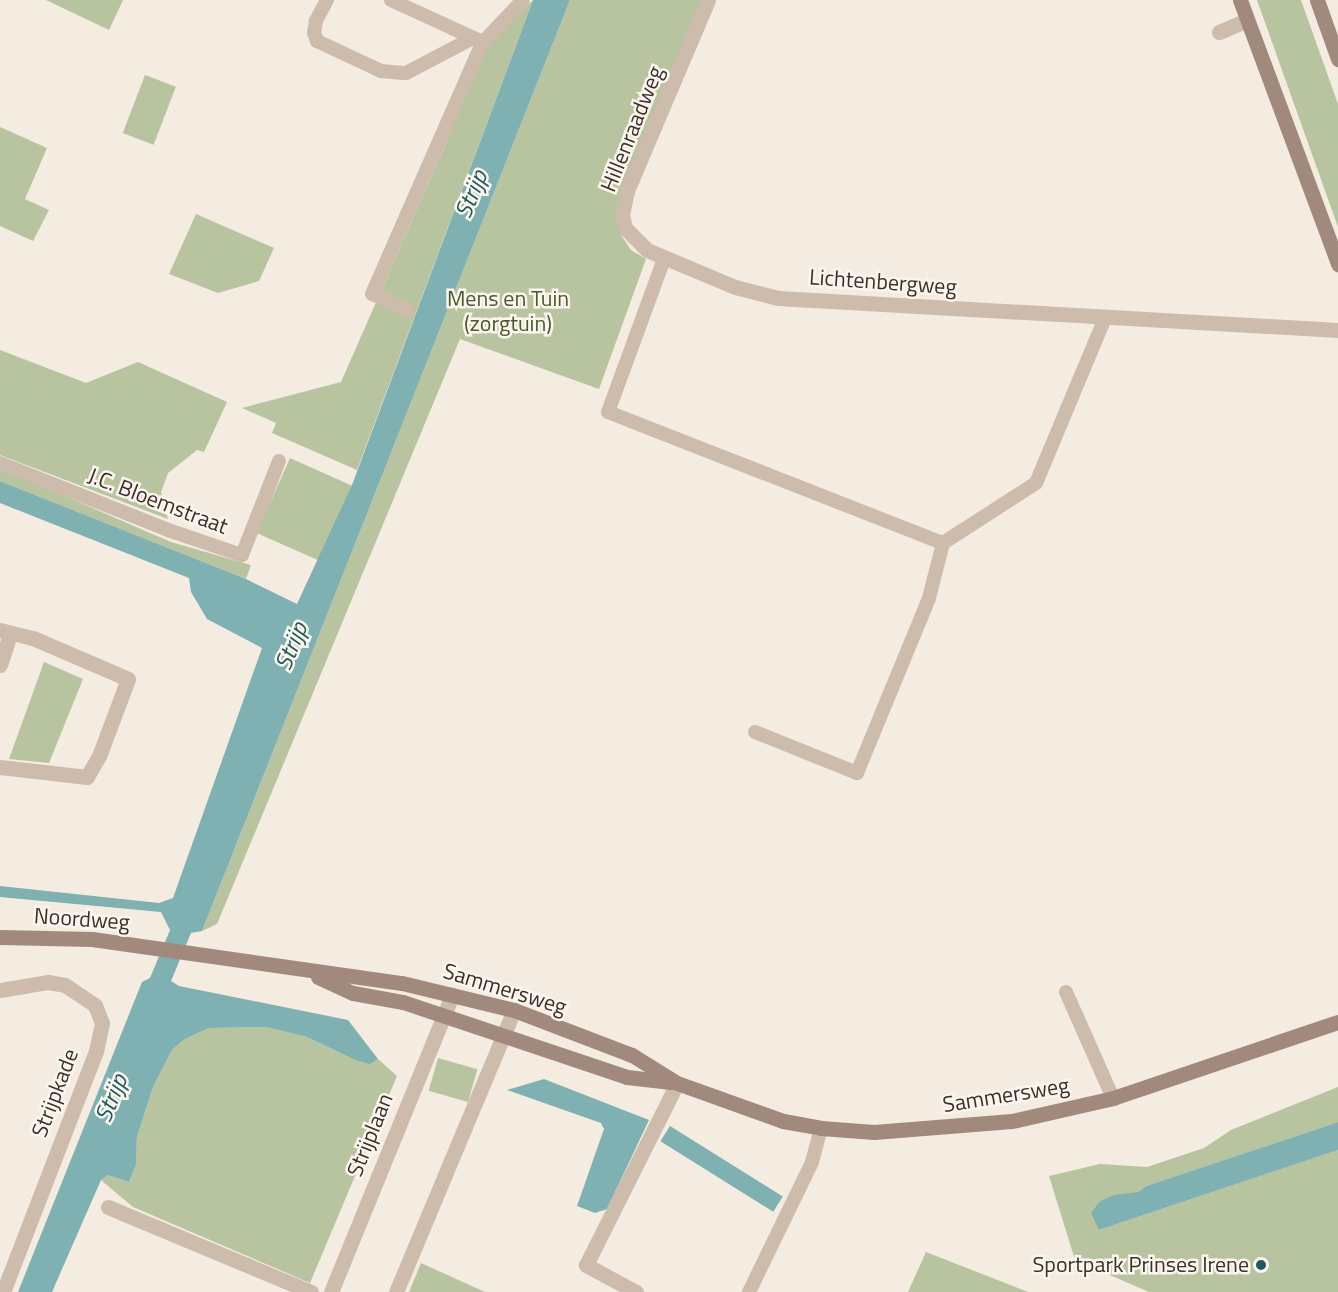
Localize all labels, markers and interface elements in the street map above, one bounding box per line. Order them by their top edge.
street label: Hillenraadweg [595,62,669,196]
water label: Strijp [448,166,494,222]
street label: Lichtenbergweg [808,264,958,300]
park label: Mens en Tuin (zorgtuin) [447,285,569,336]
street label: J.C. Bloemstraat [84,462,232,540]
water label: Strijp [268,618,314,674]
street label: Noordweg [33,902,131,936]
street label: Sammersweg [440,958,570,1020]
street label: Strijpkade [26,1045,84,1141]
water label: Strijp [88,1070,134,1126]
street label: Sammersweg [941,1072,1071,1118]
street label: Strijplaan [341,1090,399,1180]
place label: Sportpark Prinses Irene [1032,1252,1249,1278]
marker: Sportpark Prinses Irene [1254,1258,1268,1272]

